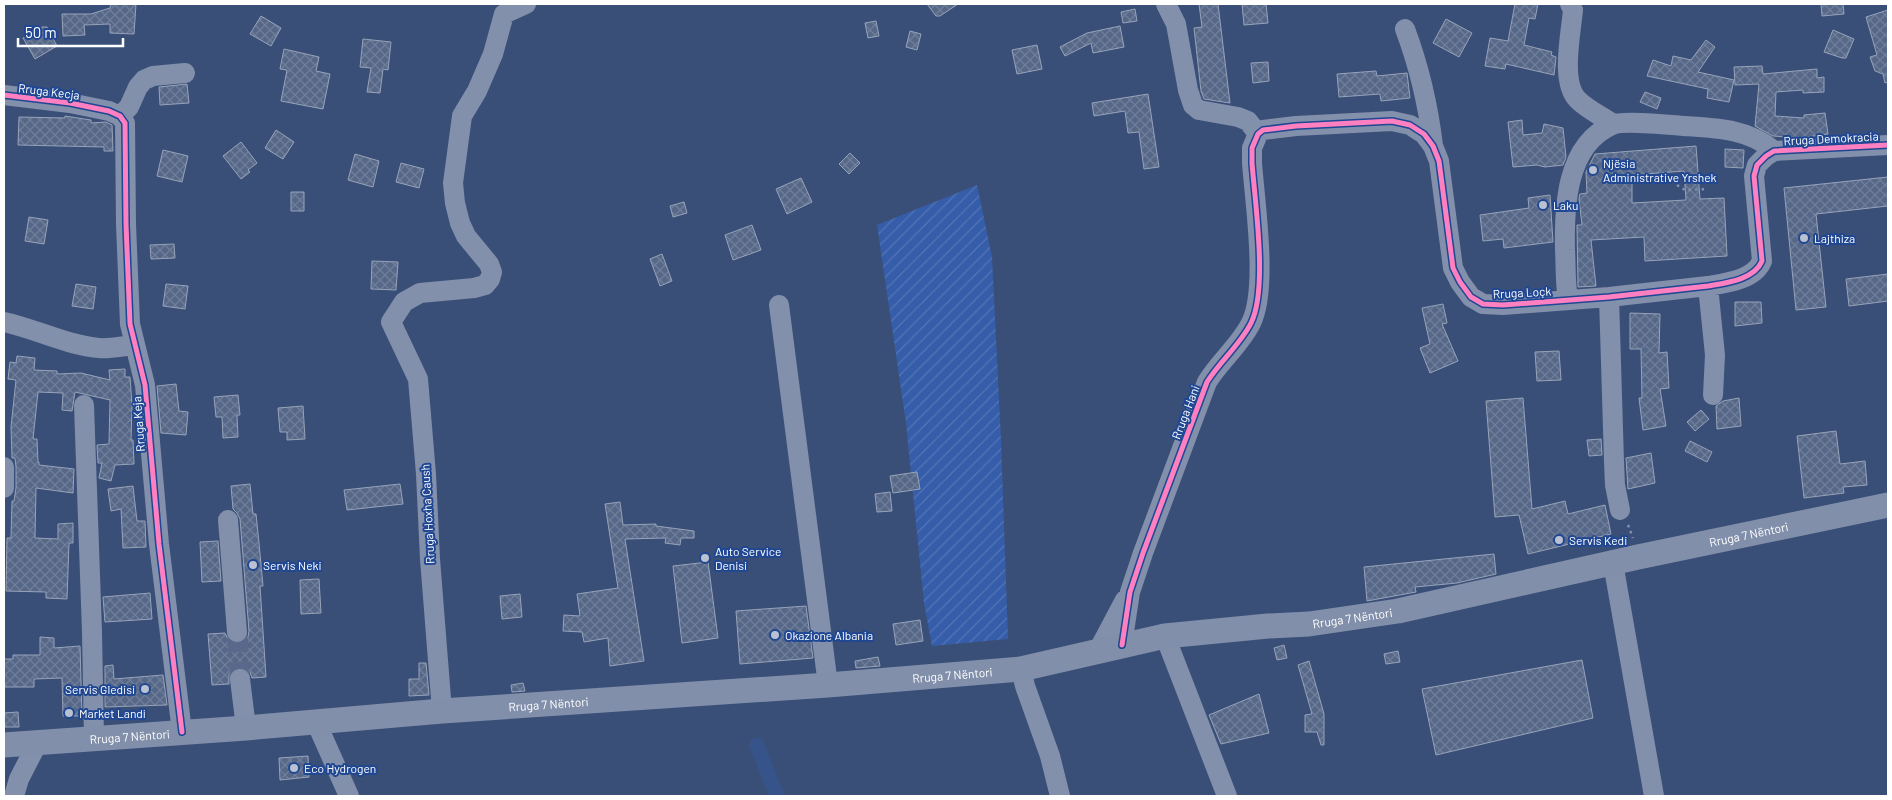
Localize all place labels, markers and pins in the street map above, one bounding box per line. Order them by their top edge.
place label: Njësia Administrative Yrshek [1603,156,1717,184]
marker: Njësia Administrative Yrshek [1587,164,1599,176]
place label: Laku [1553,198,1578,212]
marker: Laku [1537,199,1549,211]
place label: Lajthiza [1814,231,1855,245]
marker: Lajthiza [1798,232,1810,244]
place label: Servis Kedi [1569,533,1627,547]
marker: Servis Kedi [1553,534,1565,546]
place label: Auto Service Denisi [715,544,781,572]
marker: Auto Service Denisi [699,552,711,564]
place label: Servis Neki [263,558,322,572]
marker: Servis Neki [247,559,259,571]
place label: Okazione Albania [785,628,873,642]
marker: Okazione Albania [769,629,781,641]
place label: Servis Gledisi [65,682,135,696]
marker: Servis Gledisi [139,683,151,695]
place label: Market Landi [79,706,146,720]
marker: Market Landi [63,707,75,719]
place label: Eco Hydrogen [304,761,376,775]
marker: Eco Hydrogen [288,762,300,774]

